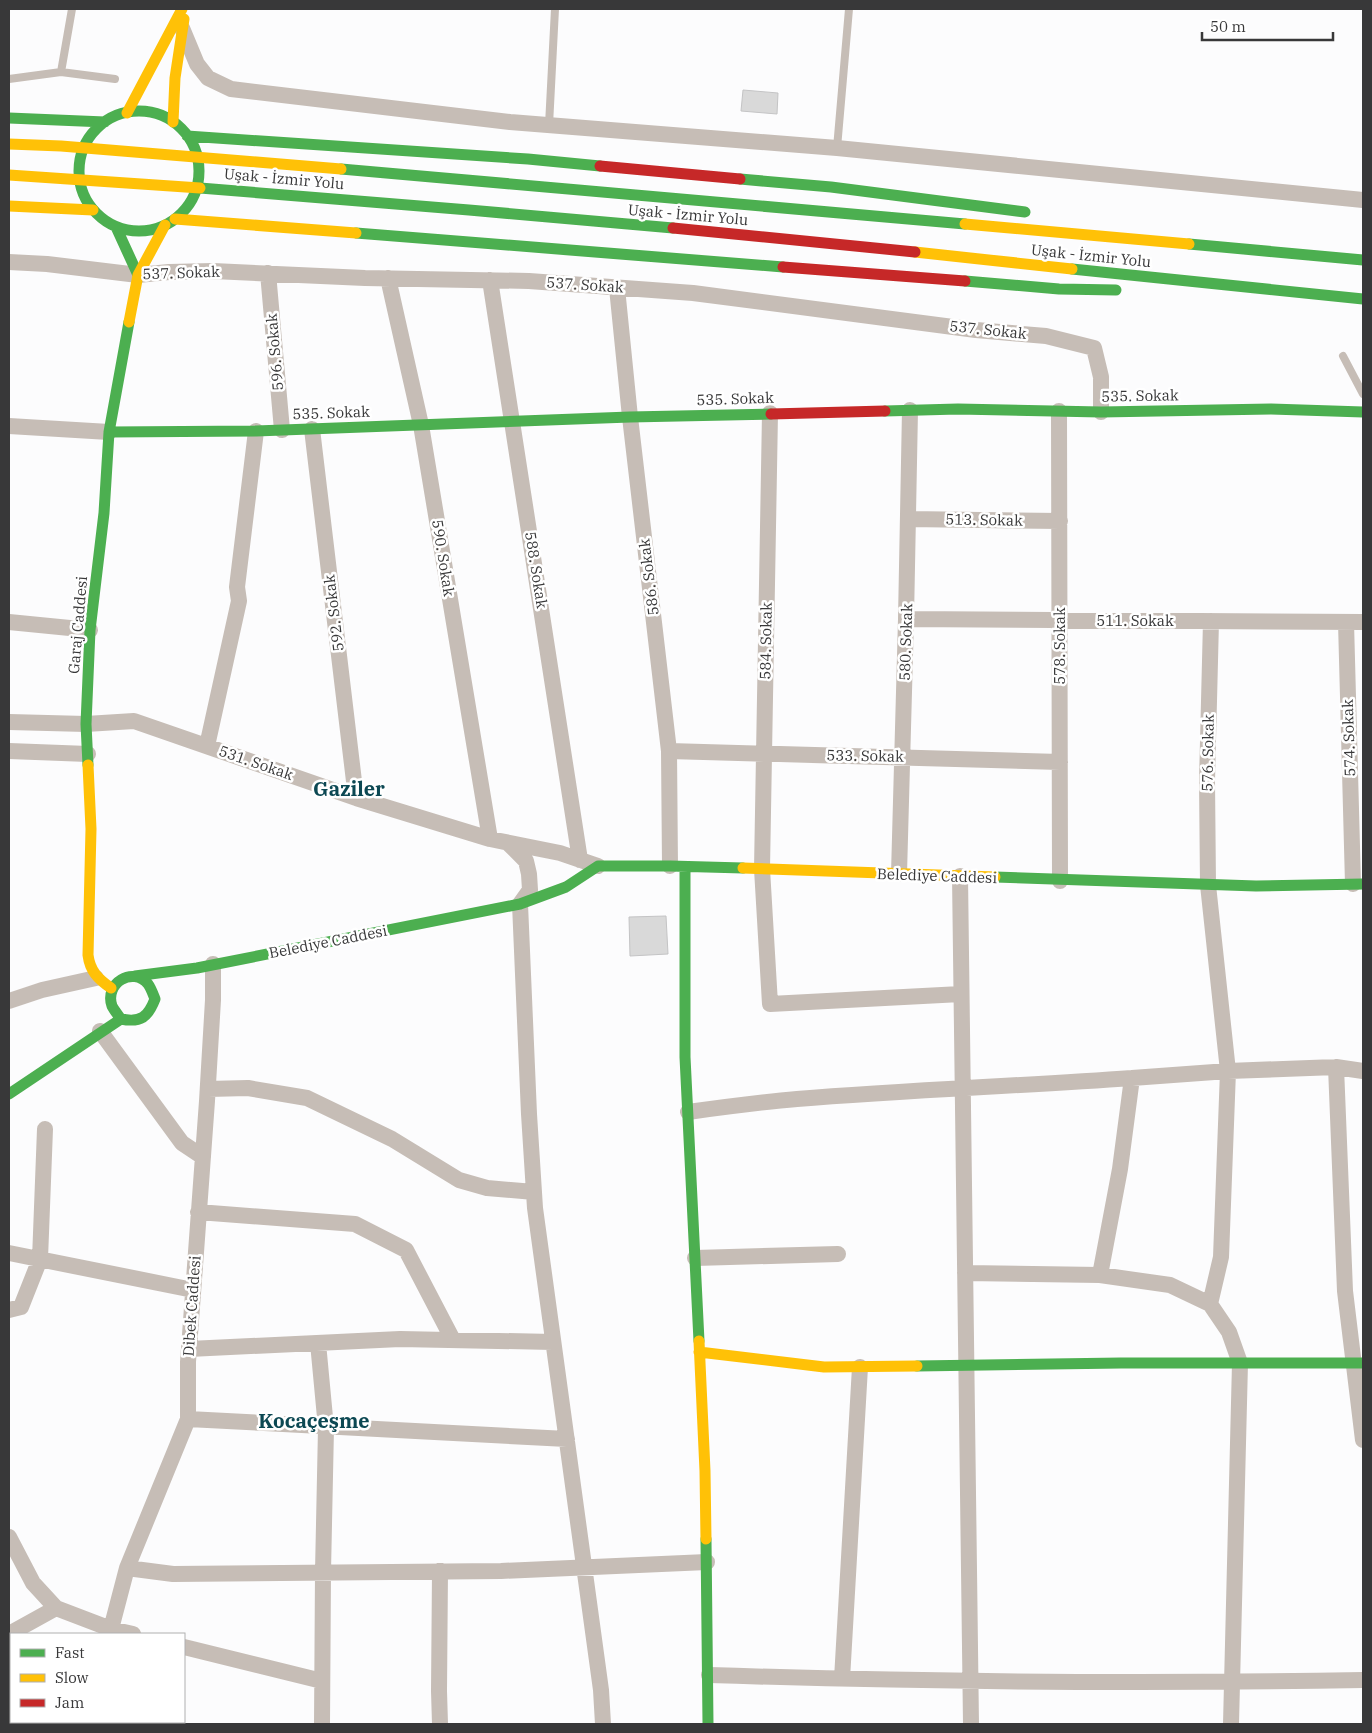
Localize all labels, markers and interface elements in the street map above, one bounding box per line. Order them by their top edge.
scale bar [1202,10,1333,42]
text: 50 m [1210,17,1246,36]
street label: Uşak - İzmir Yolu [223,164,345,193]
street label: Uşak - İzmir Yolu [627,200,749,229]
street label: Uşak - İzmir Yolu [1030,240,1152,271]
street label: 537. Sokak [142,262,220,283]
street label: 537. Sokak [546,272,625,297]
street label: 596. Sokak [262,312,287,391]
street label: 537. Sokak [949,316,1028,343]
street label: 535. Sokak [1101,385,1179,406]
street label: 535. Sokak [696,388,774,409]
street label: 535. Sokak [292,402,370,423]
street label: 513. Sokak [945,509,1023,530]
street label: 590. Sokak [428,518,459,598]
street label: 588. Sokak [521,530,552,610]
street label: 586. Sokak [634,537,663,617]
street label: 592. Sokak [319,573,348,653]
street label: Garaj Caddesi [64,575,91,675]
street label: 584. Sokak [755,602,776,680]
street label: 580. Sokak [895,603,916,681]
street label: 578. Sokak [1050,607,1069,685]
street label: 511. Sokak [1096,611,1174,630]
street label: 574. Sokak [1338,699,1359,777]
street label: 576. Sokak [1197,714,1218,792]
street label: 531. Sokak [216,741,296,784]
street label: 533. Sokak [826,745,904,766]
district label: Gaziler [313,775,385,802]
street label: Belediye Caddesi [877,864,998,887]
street label: Belediye Caddesi [267,921,389,962]
street label: Dibek Caddesi [179,1255,205,1357]
district label: Kocaçeşme [258,1407,370,1434]
legend [10,1633,185,1723]
text: Fast [55,1643,85,1662]
text: Slow [55,1668,89,1687]
text: Jam [55,1693,84,1712]

